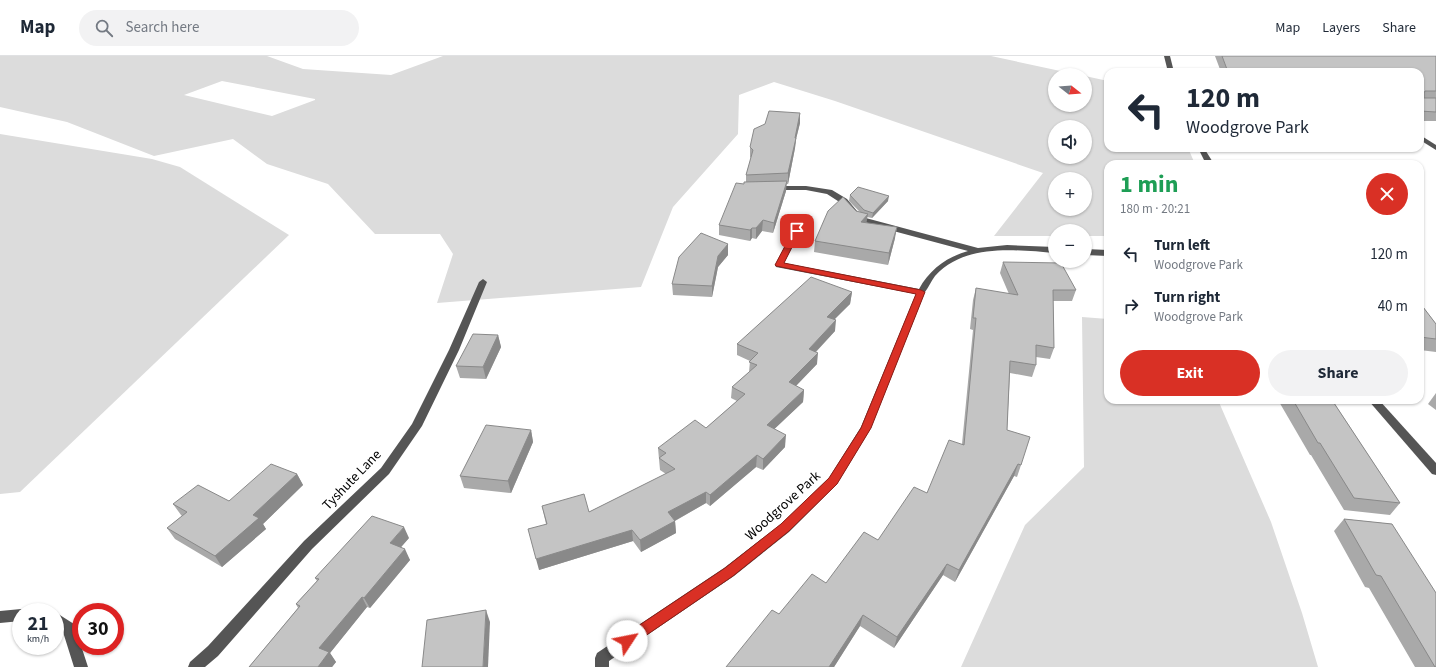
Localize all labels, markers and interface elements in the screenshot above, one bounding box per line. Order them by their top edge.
search box [79,10,359,46]
text: Map [20,14,55,41]
icon: search [93,17,115,39]
text: Search here [125,17,199,38]
text: Map [1275,18,1300,38]
text: Layers [1322,18,1360,38]
text: Share [1382,18,1416,38]
north arrow [1048,68,1092,112]
map controls [1048,68,1092,268]
text: 120 m [1186,78,1260,118]
icon: left [1120,84,1172,136]
text: Woodgrove Park [1186,115,1309,140]
button: sound [1048,120,1092,164]
text: 1 min [1120,167,1178,202]
button: + [1048,172,1092,216]
button: close [1366,173,1408,215]
text: 180 m · 20:21 [1120,200,1190,218]
pin [780,214,814,248]
icon: arrive [786,220,808,242]
button: − [1048,224,1092,268]
text: Turn left [1154,235,1210,256]
icon: left [1120,243,1142,265]
text: 120 m [1370,244,1408,265]
text: Woodgrove Park [1154,256,1243,274]
text: Turn right [1154,287,1220,308]
icon: right [1120,295,1142,317]
text: 40 m [1378,296,1408,317]
text: Woodgrove Park [1154,308,1243,326]
button: Exit [1120,350,1260,396]
button: Share [1268,350,1408,396]
street label: Tyshute Lane [318,445,386,515]
street label: Woodgrove Park [741,467,825,545]
speed limit sign: 30 [72,603,124,655]
text: 21 [27,610,49,638]
position arrow [606,620,648,662]
text: km/h [27,632,49,646]

